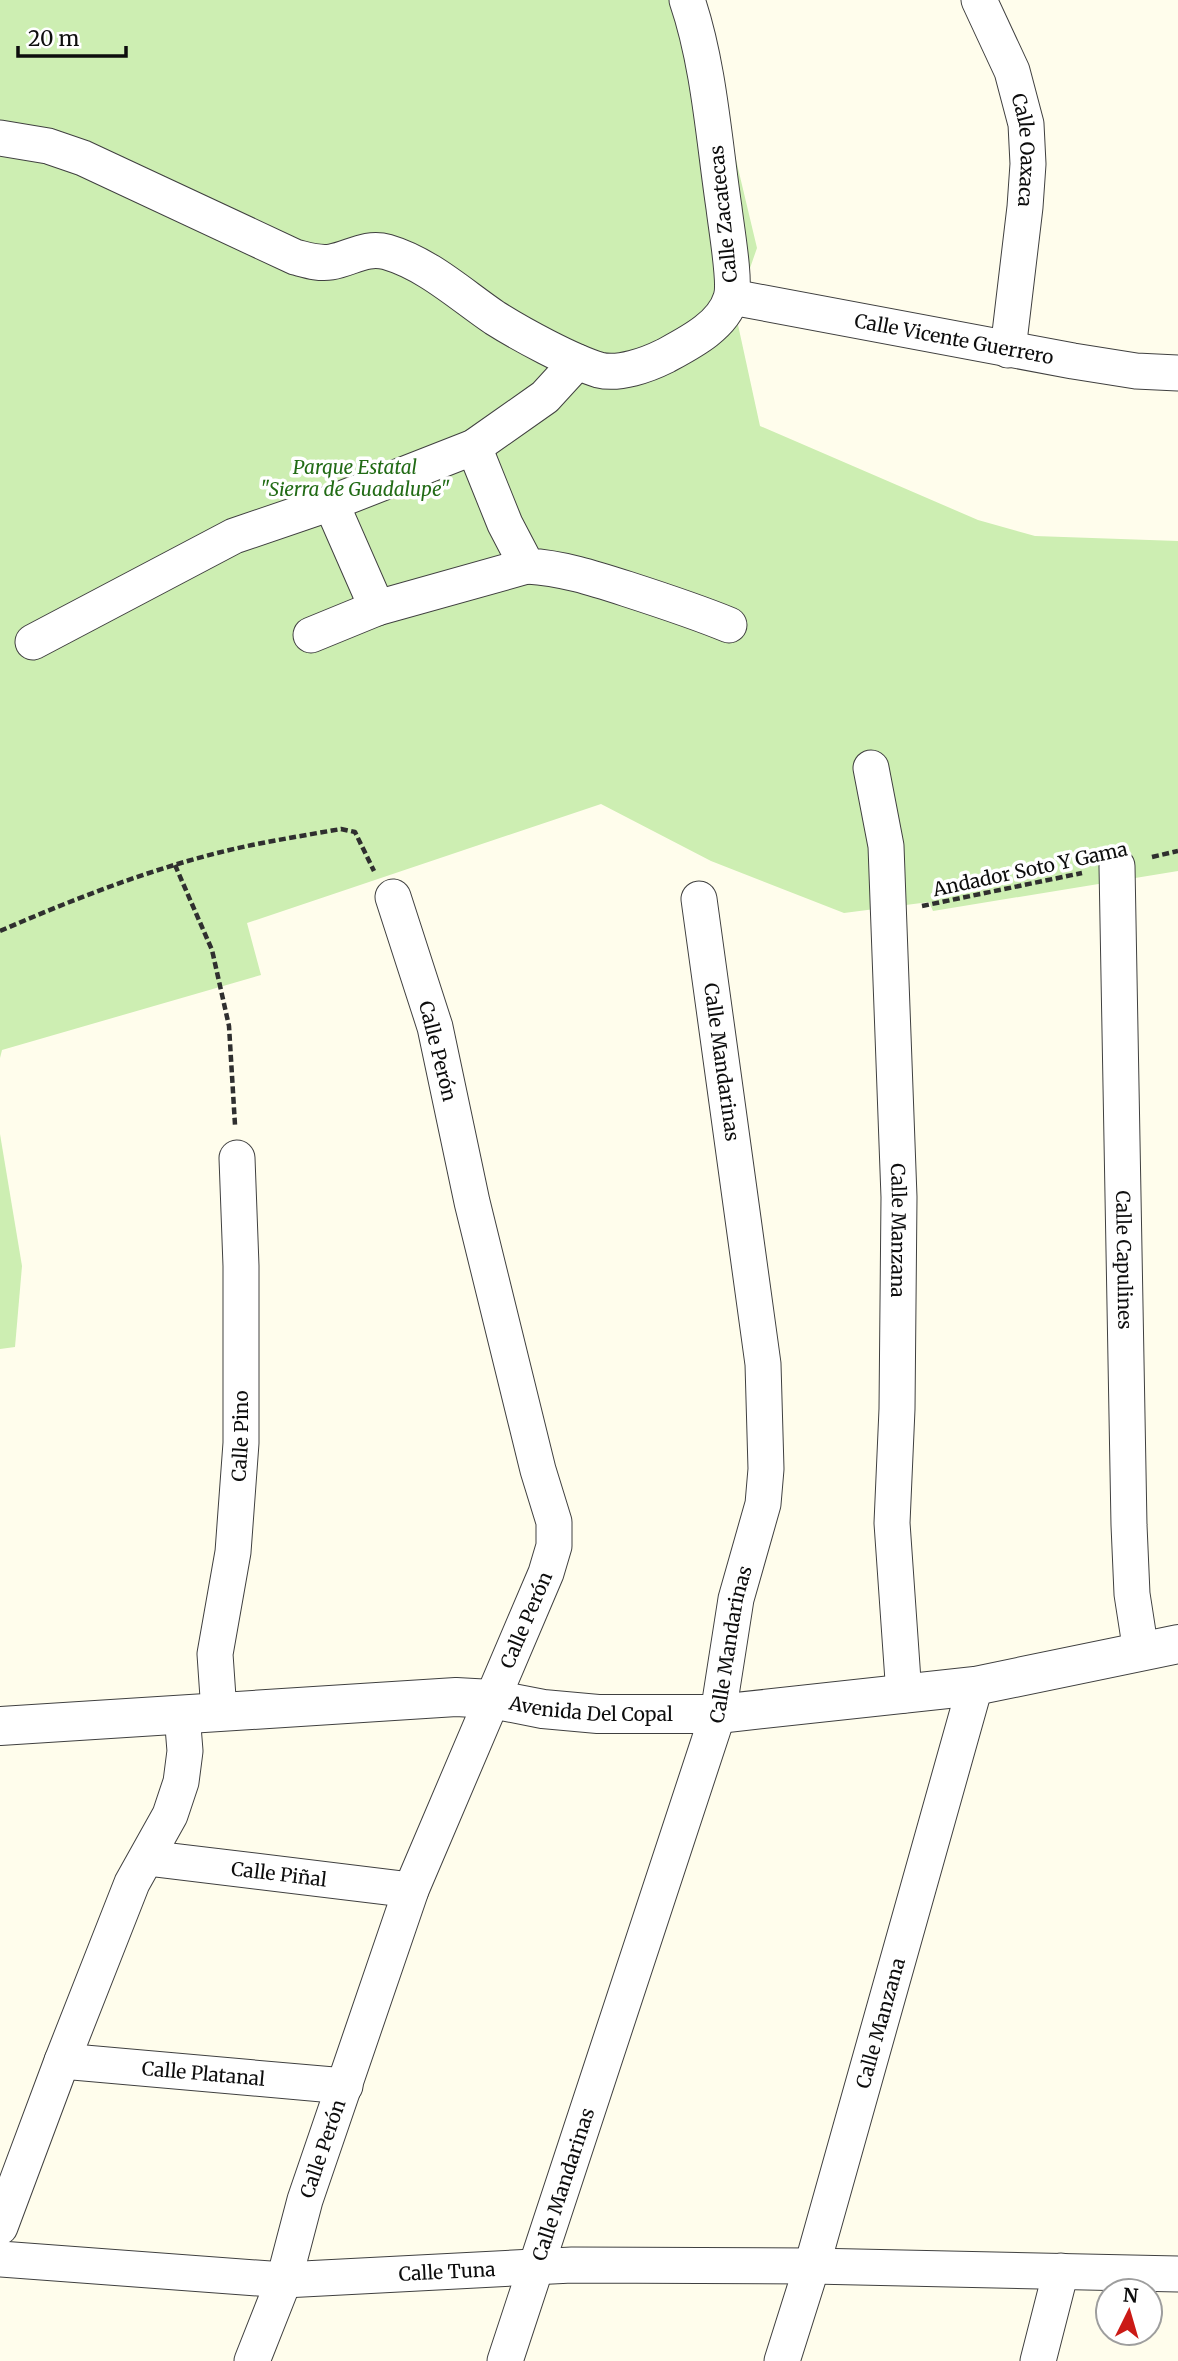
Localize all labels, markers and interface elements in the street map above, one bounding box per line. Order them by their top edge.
scale bar [18,14,126,58]
text: 20 m [28,25,80,52]
street label: Calle Oaxaca [1006,91,1040,208]
street label: Calle Zacatecas [704,144,742,284]
street label: Calle Vicente Guerrero [853,308,1056,369]
park label: Parque Estatal "Sierra de Guadalupe" [260,455,450,501]
street label: Andador Soto Y Gama [929,837,1130,902]
street label: Calle Mandarinas [699,981,745,1143]
street label: Calle Perón [414,998,462,1104]
street label: Calle Manzana [886,1163,911,1298]
street label: Calle Capulines [1111,1190,1137,1330]
street label: Calle Pino [226,1390,253,1482]
street label: Calle Mandarinas [704,1563,757,1726]
street label: Calle Perón [495,1568,557,1672]
street label: Avenida Del Copal [506,1690,673,1726]
street label: Calle Piñal [230,1856,328,1892]
street label: Calle Manzana [851,1955,910,2091]
street label: Calle Platanal [141,2056,266,2091]
street label: Calle Perón [295,2096,351,2201]
street label: Calle Mandarinas [527,2105,600,2264]
street label: Calle Tuna [398,2257,496,2286]
north arrow [1094,2277,1164,2347]
text: N [1122,2282,1139,2308]

